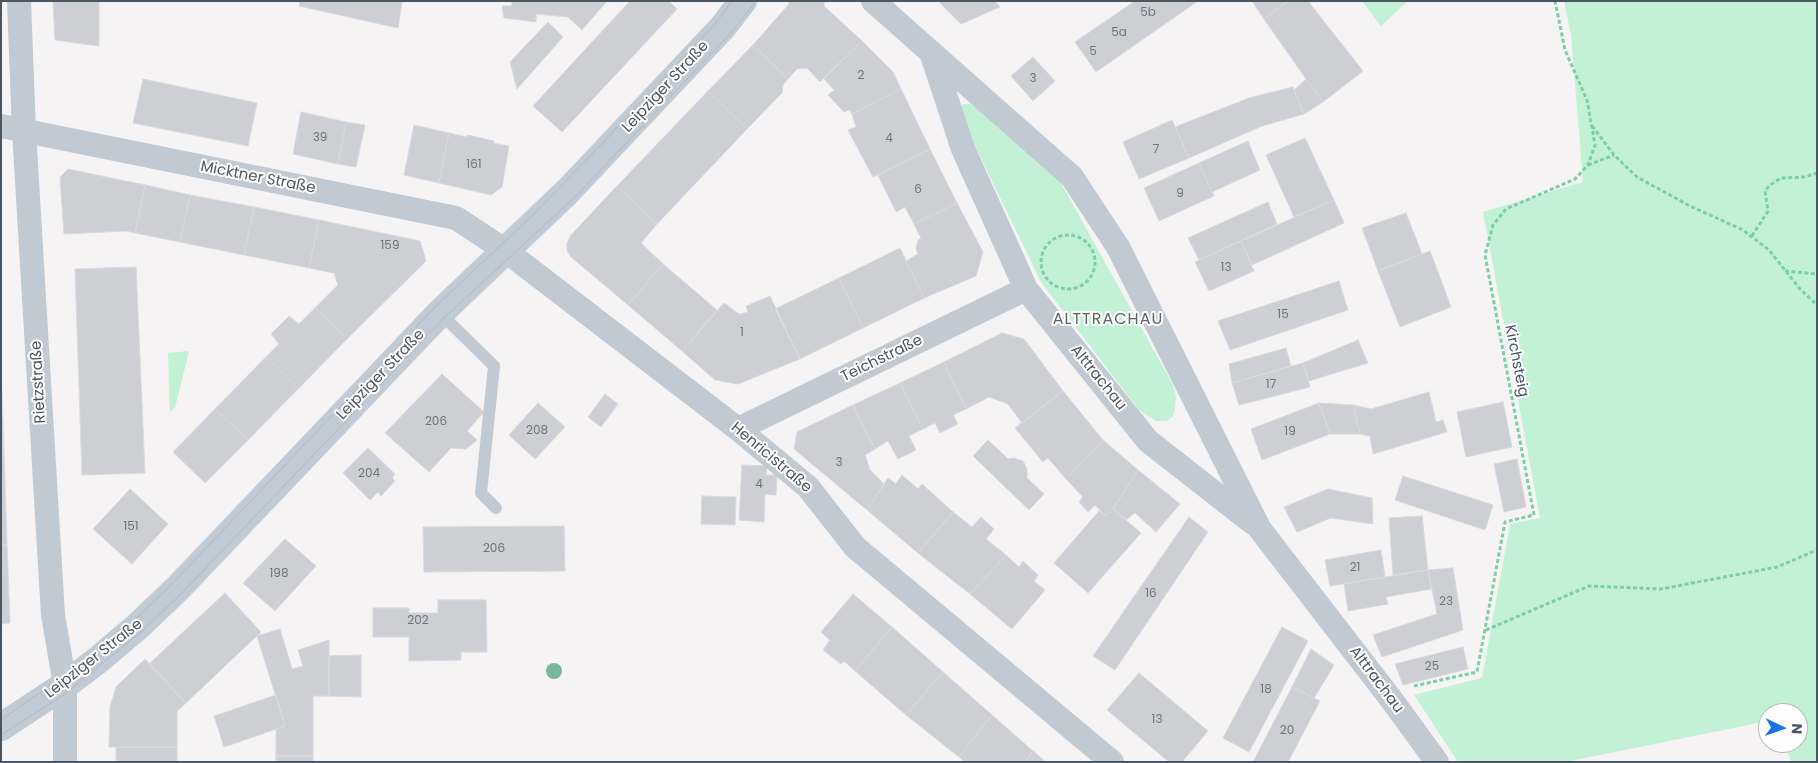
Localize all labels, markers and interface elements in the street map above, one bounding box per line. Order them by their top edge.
house number: 5b [1140,6,1156,20]
house number: 5a [1111,26,1127,40]
street label: Leipziger Straße [619,37,713,137]
house number: 5 [1089,45,1097,59]
house number: 2 [858,69,864,83]
house number: 3 [1029,72,1037,86]
house number: 39 [313,131,327,145]
house number: 4 [885,132,893,146]
house number: 7 [1153,143,1159,157]
street label: Micktner Straße [199,158,317,198]
house number: 161 [466,158,482,172]
house number: 6 [914,183,922,197]
house number: 9 [1176,187,1184,201]
house number: 159 [381,239,399,253]
house number: 13 [1221,261,1231,275]
house number: 15 [1277,308,1289,322]
district label: ALTTRACHAU [1051,310,1165,330]
street label: Kirchsteig [1500,323,1532,399]
street label: Leipziger Straße [333,326,429,424]
house number: 1 [740,326,744,340]
street label: Teichstraße [838,332,926,386]
street label: Rietzstraße [28,340,50,424]
street label: Alttrachau [1066,342,1130,414]
house number: 17 [1266,378,1276,392]
house number: 206 [425,415,447,429]
street label: Henricistraße [727,419,815,497]
house number: 208 [526,424,548,438]
house number: 19 [1284,425,1296,439]
house number: 3 [835,456,843,470]
house number: 204 [358,467,380,481]
house number: 4 [755,478,763,492]
house number: 151 [123,520,139,534]
house number: 206 [483,542,505,556]
house number: 21 [1350,561,1360,575]
house number: 198 [270,567,288,581]
house number: 16 [1145,587,1157,601]
house number: 23 [1439,595,1453,609]
house number: 202 [407,614,429,628]
street label: Leipziger Straße [42,615,146,703]
street label: Alttrachau [1345,643,1407,717]
house number: 25 [1425,660,1439,674]
house number: 18 [1260,683,1272,697]
north arrow [1758,703,1808,753]
house number: 13 [1152,713,1162,727]
text: N [1787,723,1807,735]
house number: 20 [1280,724,1294,738]

